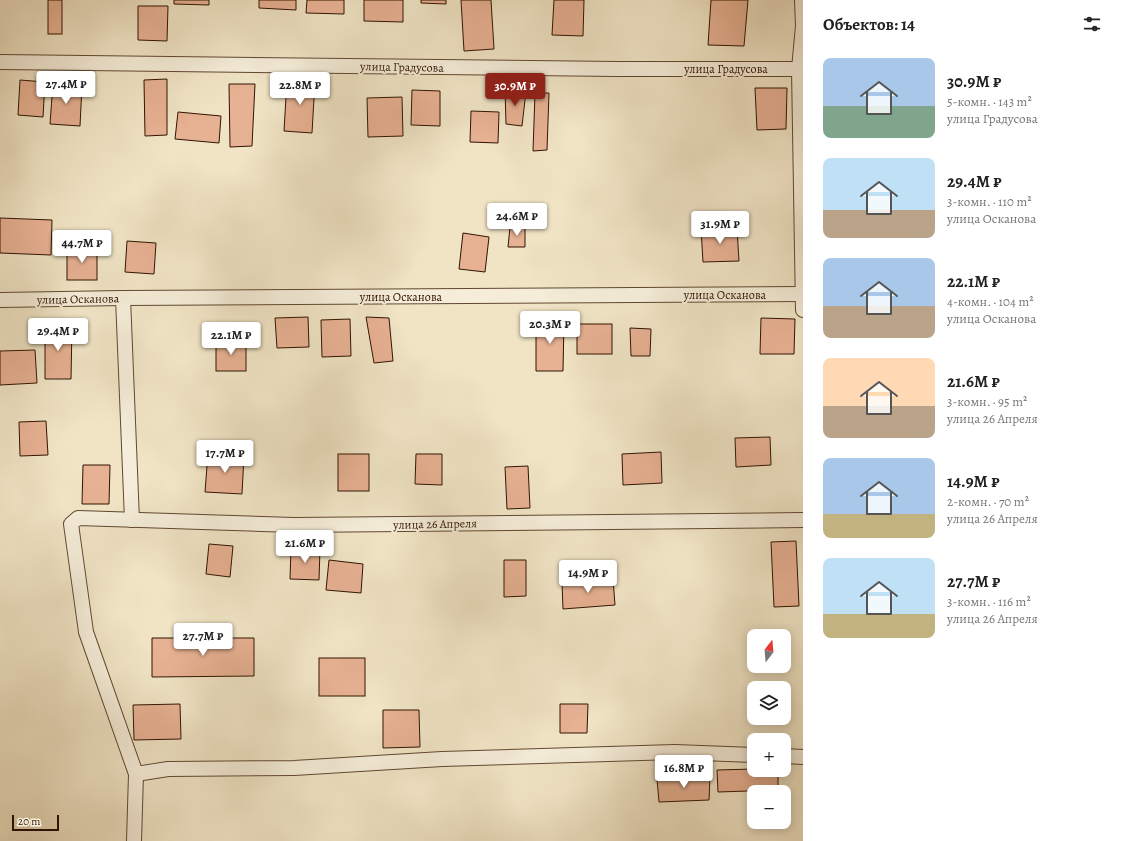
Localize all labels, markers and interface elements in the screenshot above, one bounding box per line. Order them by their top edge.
text: Объектов: 14 [823,13,915,36]
icon: filters [1081,13,1103,35]
street label: улица Градусова [359,58,444,76]
street label: улица Градусова [683,61,768,77]
text: 30.9M ₽ [947,70,1001,93]
pin: 27.4M ₽ [29,71,103,105]
pin: 22.8M ₽ [263,72,337,106]
pin: 30.9M ₽ [478,73,552,107]
icon: home [855,74,903,122]
text: 27.4M ₽ [45,75,87,92]
text: 22.8M ₽ [279,76,321,93]
text: 30.9M ₽ [494,77,536,94]
text: 5-комн. · 143 m² [947,93,1032,110]
text: улица Градусова [947,110,1038,127]
text: 29.4M ₽ [947,170,1002,193]
icon: home [855,174,903,222]
text: 3-комн. · 110 m² [947,193,1032,210]
pin: 24.6M ₽ [480,203,554,237]
text: 24.6M ₽ [496,207,538,224]
text: улица Осканова [947,210,1036,227]
pin: 31.9M ₽ [683,211,757,245]
text: 31.9M ₽ [700,215,740,232]
pin: 44.7M ₽ [45,230,119,264]
text: 44.7M ₽ [61,234,103,251]
text: 22.1M ₽ [947,270,1000,293]
icon: home [855,274,903,322]
street label: улица Осканова [683,287,767,303]
street label: улица Осканова [359,289,443,305]
street label: улица Осканова [36,290,120,308]
text: 4-комн. · 104 m² [947,293,1034,310]
text: улица Осканова [947,310,1036,327]
pin: 20.3M ₽ [513,311,587,345]
text: 20.3M ₽ [529,315,571,332]
pin: 29.4M ₽ [21,318,95,352]
text: 29.4M ₽ [37,322,79,339]
pin: 22.1M ₽ [194,322,268,356]
text: 22.1M ₽ [211,326,251,343]
text: 21.6M ₽ [947,370,1000,393]
icon: home [855,374,903,422]
text: 3-комн. · 95 m² [947,393,1027,410]
text: улица 26 Апреля [947,410,1038,427]
pin: 17.7M ₽ [188,440,262,474]
text: 17.7M ₽ [205,444,245,461]
text: 14.9M ₽ [947,470,1000,493]
icon: home [855,474,903,522]
text: 2-комн. · 70 m² [947,493,1029,510]
text: улица 26 Апреля [947,510,1038,527]
street label: улица 26 Апреля [392,515,477,533]
pin: 21.6M ₽ [268,530,342,564]
text: 21.6M ₽ [285,534,325,551]
pin: 14.9M ₽ [551,560,625,594]
text: 14.9M ₽ [568,564,608,581]
text: 27.7M ₽ [947,570,1000,593]
icon: home [855,574,903,622]
text: 3-комн. · 116 m² [947,593,1031,610]
text: улица 26 Апреля [947,610,1038,627]
pin: 27.7M ₽ [166,623,240,657]
text: 27.7M ₽ [183,627,223,644]
north arrow [747,629,791,673]
map controls [747,629,791,829]
button: layers [747,681,791,725]
button: + [747,733,791,777]
pin: 16.8M ₽ [647,755,721,789]
text: 16.8M ₽ [664,759,704,776]
button: − [747,785,791,829]
scale bar [12,813,59,832]
text: 20 m [18,814,40,829]

